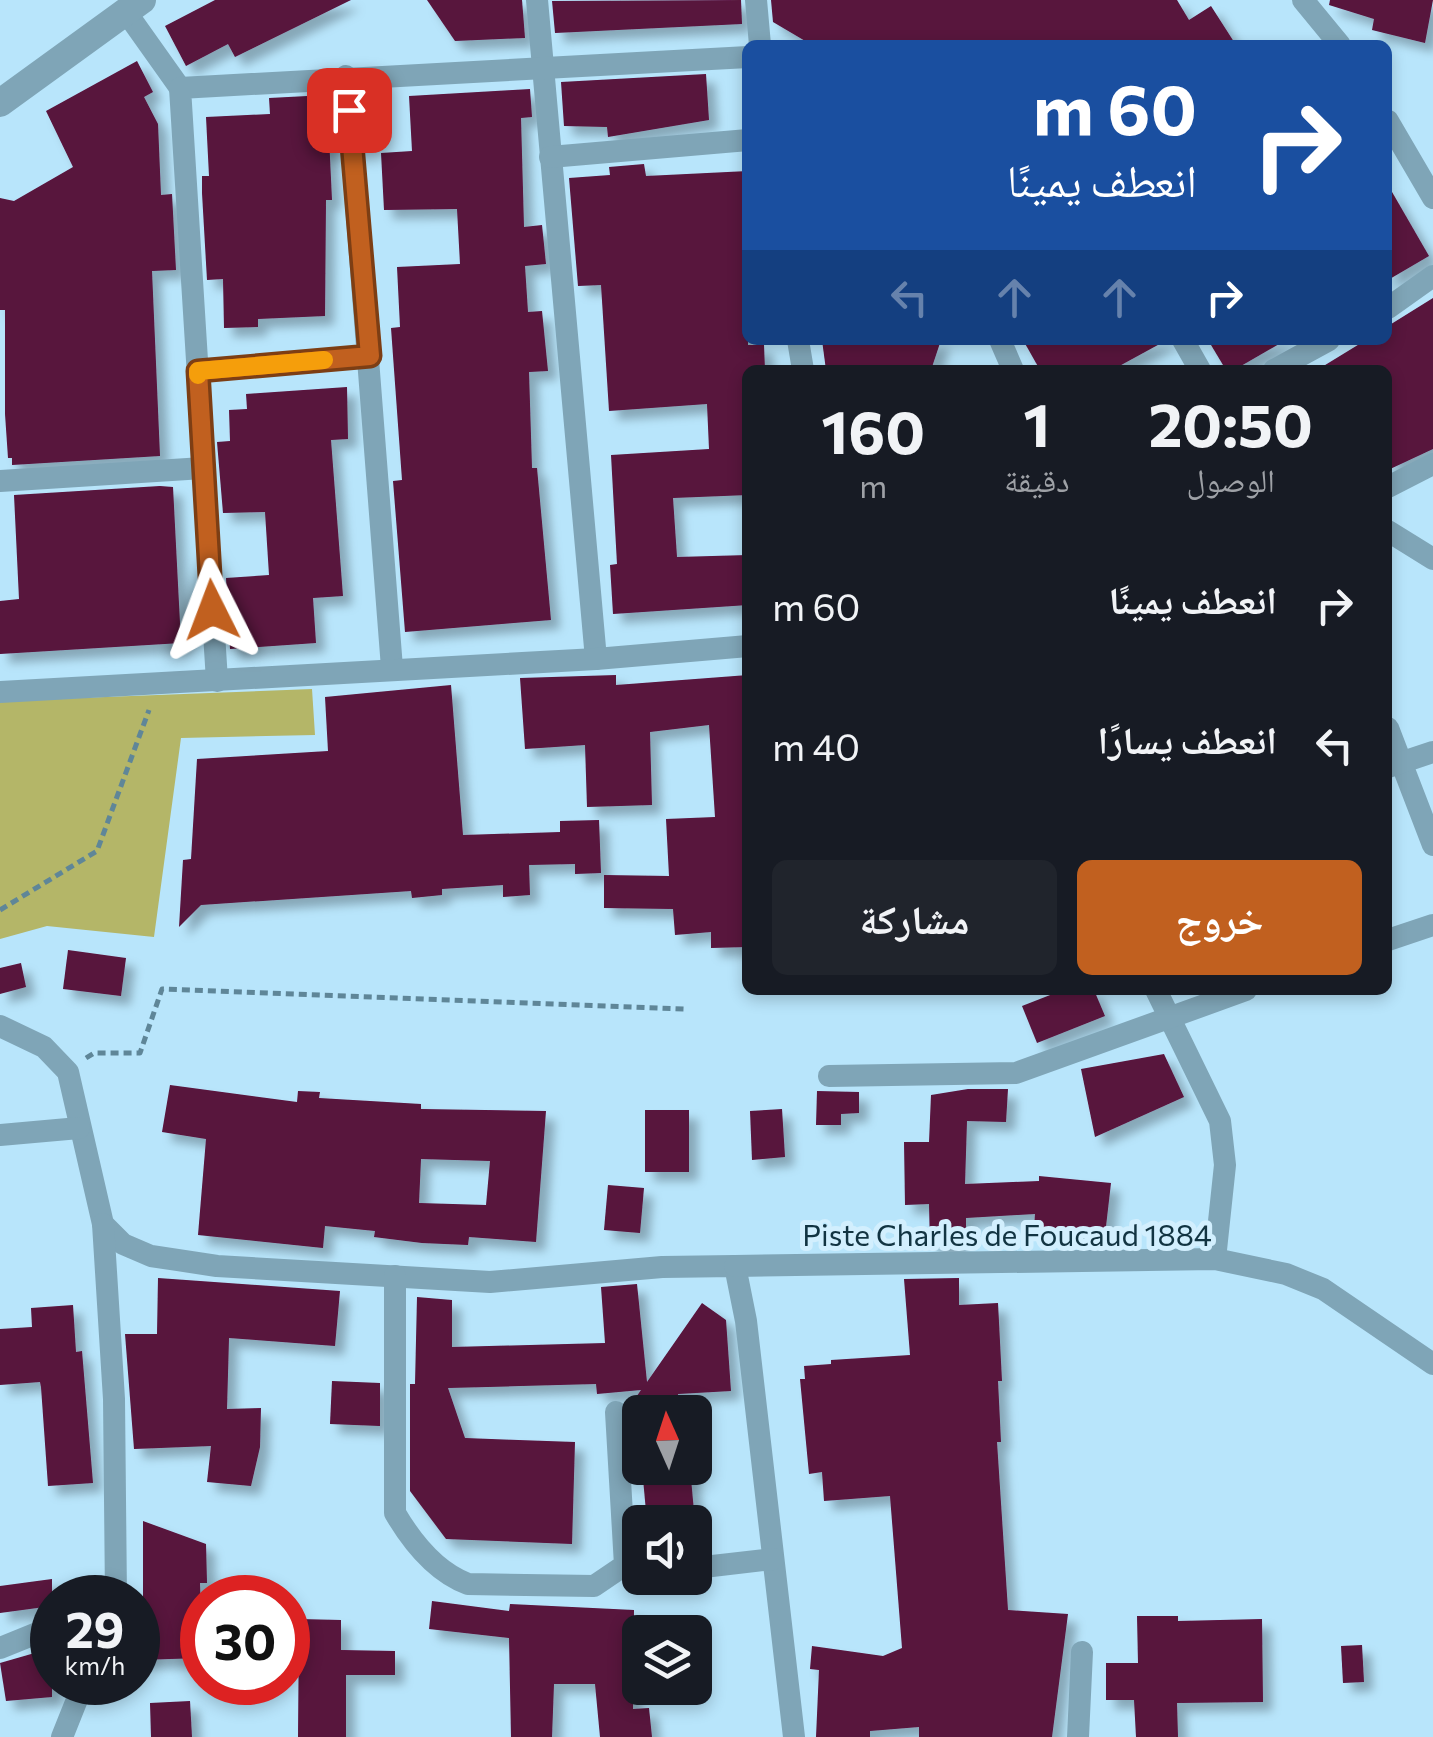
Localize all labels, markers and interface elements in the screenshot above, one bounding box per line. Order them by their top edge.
text: 60 m [1033,64,1197,149]
pin [307,68,392,153]
icon: right [1232,80,1362,210]
icon: arrive [322,83,377,138]
text: انعطف يمينًا [1007,151,1197,206]
icon: left [882,270,937,325]
icon: ahead [987,270,1042,325]
icon: ahead [1092,270,1147,325]
icon: right [1197,270,1252,325]
text: 1 [1023,386,1050,459]
text: 20:50 [1149,386,1313,459]
text: 160 [821,393,925,466]
text: دقيقة [1004,459,1069,499]
text: الوصول [1186,459,1275,499]
text: m [859,465,887,505]
position arrow [160,558,264,662]
text: انعطف يمينًا [1109,575,1277,622]
icon: right [1307,578,1362,633]
text: 60 m [772,582,860,629]
text: انعطف يسارًا [1097,715,1277,762]
icon: left [1307,718,1362,773]
text: 40 m [772,722,860,769]
button: مشاركة [772,860,1057,975]
button: خروج [1077,860,1362,975]
street label: Piste Charles de Foucaud 1884 [802,1215,1212,1252]
north arrow [622,1395,712,1485]
map controls [622,1395,712,1705]
button: sound [622,1505,712,1595]
speed limit sign: 30 [180,1575,310,1705]
text: 29 [65,1597,124,1658]
button: layers [622,1615,712,1705]
text: km/h [65,1650,125,1680]

